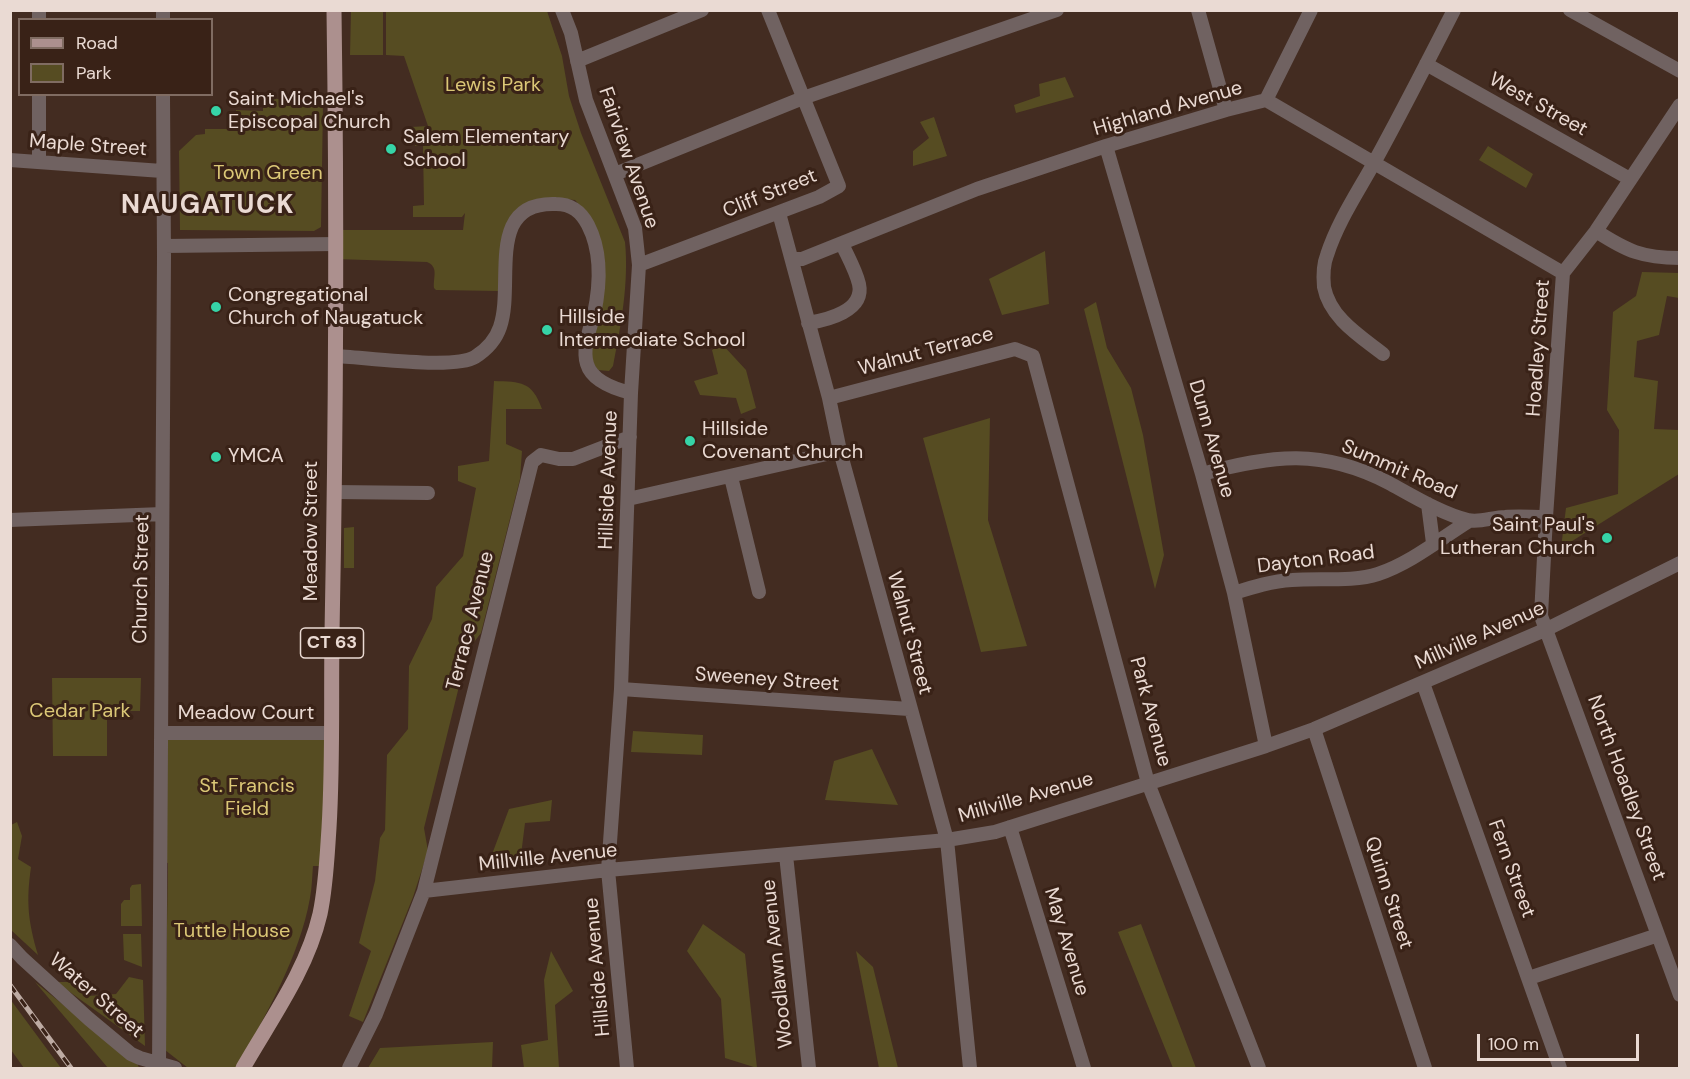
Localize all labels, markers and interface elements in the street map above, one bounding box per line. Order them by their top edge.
legend [18,18,213,96]
text: Road [76,31,118,55]
text: Park [76,61,112,85]
street label: West Street [1484,68,1592,142]
park label: Lewis Park [445,74,541,98]
street label: Highland Avenue [1091,76,1245,142]
street label: Fairview Avenue [593,84,663,232]
place label: Saint Michael's Episcopal Church [228,88,390,135]
marker: Saint Michael's Episcopal Church [209,104,223,118]
place label: Salem Elementary School [403,126,569,173]
street label: Maple Street [28,130,148,162]
marker: Salem Elementary School [384,142,398,156]
park label: Town Green [213,162,323,186]
street label: Cliff Street [720,164,820,224]
district label: NAUGATUCK [121,190,295,222]
street label: Hoadley Street [1522,279,1556,417]
place label: Congregational Church of Naugatuck [228,284,423,331]
marker: Congregational Church of Naugatuck [209,300,223,314]
place label: Hillside Intermediate School [559,306,746,353]
street label: Walnut Terrace [856,322,996,382]
marker: Hillside Intermediate School [540,323,554,337]
street label: Dunn Avenue [1183,377,1239,501]
street label: Hillside Avenue [595,410,623,550]
place label: Hillside Covenant Church [702,418,863,465]
marker: Hillside Covenant Church [683,434,697,448]
street label: Summit Road [1338,435,1460,505]
place label: YMCA [228,445,284,469]
marker: YMCA [209,450,223,464]
street label: Meadow Street [300,461,324,601]
street label: Church Street [129,514,155,644]
place label: Saint Paul's Lutheran Church [1440,514,1595,561]
marker: Saint Paul's Lutheran Church [1600,531,1614,545]
street label: Dayton Road [1256,541,1376,579]
street label: Terrace Avenue [442,549,500,693]
street label: Walnut Street [881,569,937,697]
street label: Millville Avenue [1411,597,1549,675]
road number: CT 63 [300,628,364,658]
street label: Park Avenue [1124,654,1176,770]
street label: Sweeney Street [694,663,840,697]
street label: North Hoadley Street [1581,692,1671,884]
park label: Cedar Park [29,700,131,724]
street label: Meadow Court [178,702,314,726]
street label: Millville Avenue [956,767,1096,829]
park label: St. Francis Field [199,775,295,822]
street label: Fern Street [1482,817,1540,921]
street label: Quinn Street [1359,834,1417,952]
street label: Millville Avenue [477,839,619,877]
street label: Woodlawn Avenue [757,878,799,1050]
street label: May Avenue [1038,885,1094,999]
street label: Hillside Avenue [580,897,616,1037]
park label: Tuttle House [174,920,290,944]
street label: Water Street [44,948,148,1044]
scale bar [1480,1022,1642,1060]
text: 100 m [1488,1032,1539,1056]

